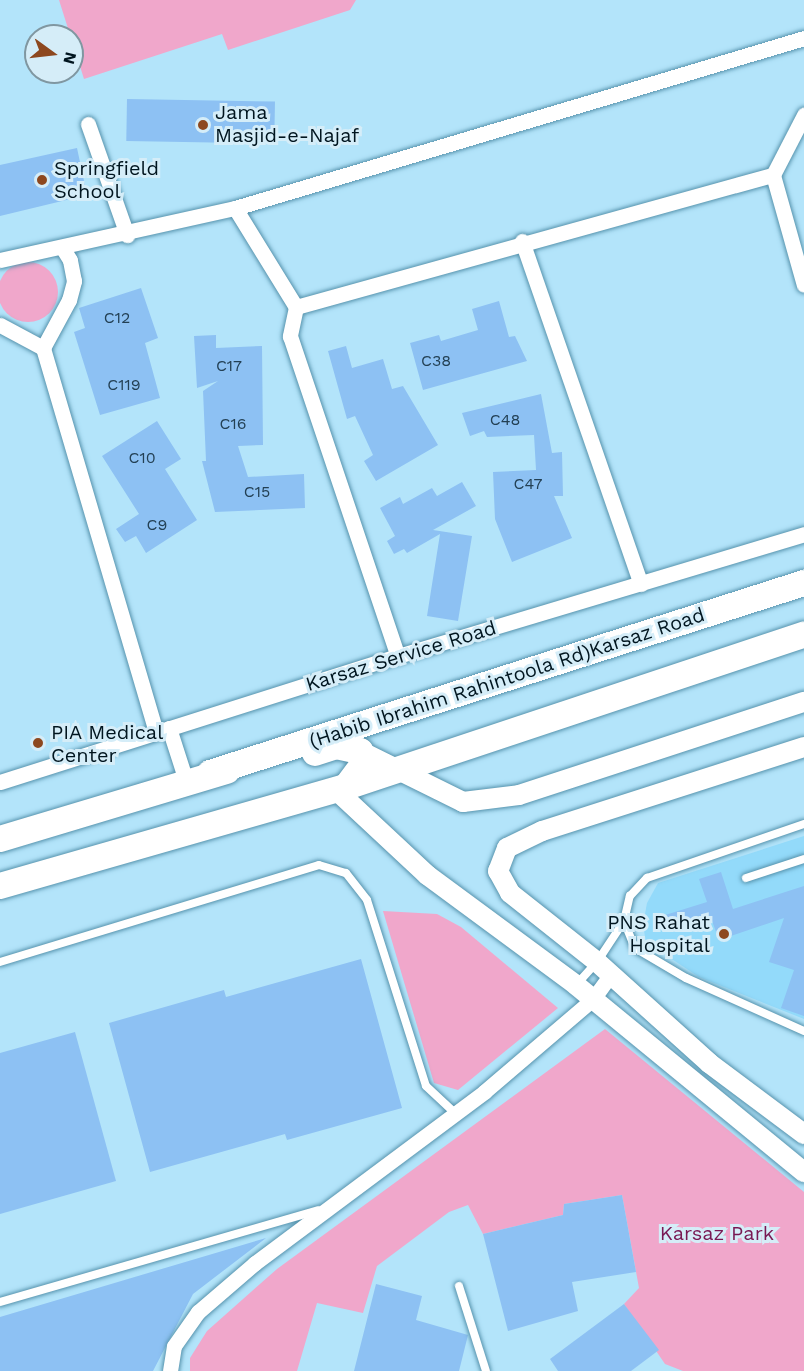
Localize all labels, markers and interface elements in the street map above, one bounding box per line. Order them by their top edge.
north arrow [24,24,84,84]
text: N [59,50,81,66]
place label: Jama Masjid-e-Najaf [215,101,359,148]
marker: Jama Masjid-e-Najaf [196,118,210,132]
place label: Springfield School [54,156,159,203]
marker: Springfield School [35,173,49,187]
house number: C12 [104,308,130,328]
house number: C38 [421,351,451,371]
house number: C17 [216,356,242,376]
house number: C119 [107,375,141,395]
house number: C48 [490,410,520,430]
house number: C16 [220,414,246,434]
house number: C10 [128,448,156,468]
house number: C47 [514,474,542,494]
house number: C15 [244,482,270,502]
house number: C9 [147,515,167,535]
street label: (Habib Ibrahim Rahintoola Rd)Karsaz Road [306,603,708,753]
street label: Karsaz Service Road [303,616,499,696]
place label: PIA Medical Center [51,720,164,767]
marker: PIA Medical Center [29,734,47,752]
place label: PNS Rahat Hospital [607,910,710,957]
marker: PNS Rahat Hospital [715,925,733,943]
park label: Karsaz Park [660,1221,774,1245]

